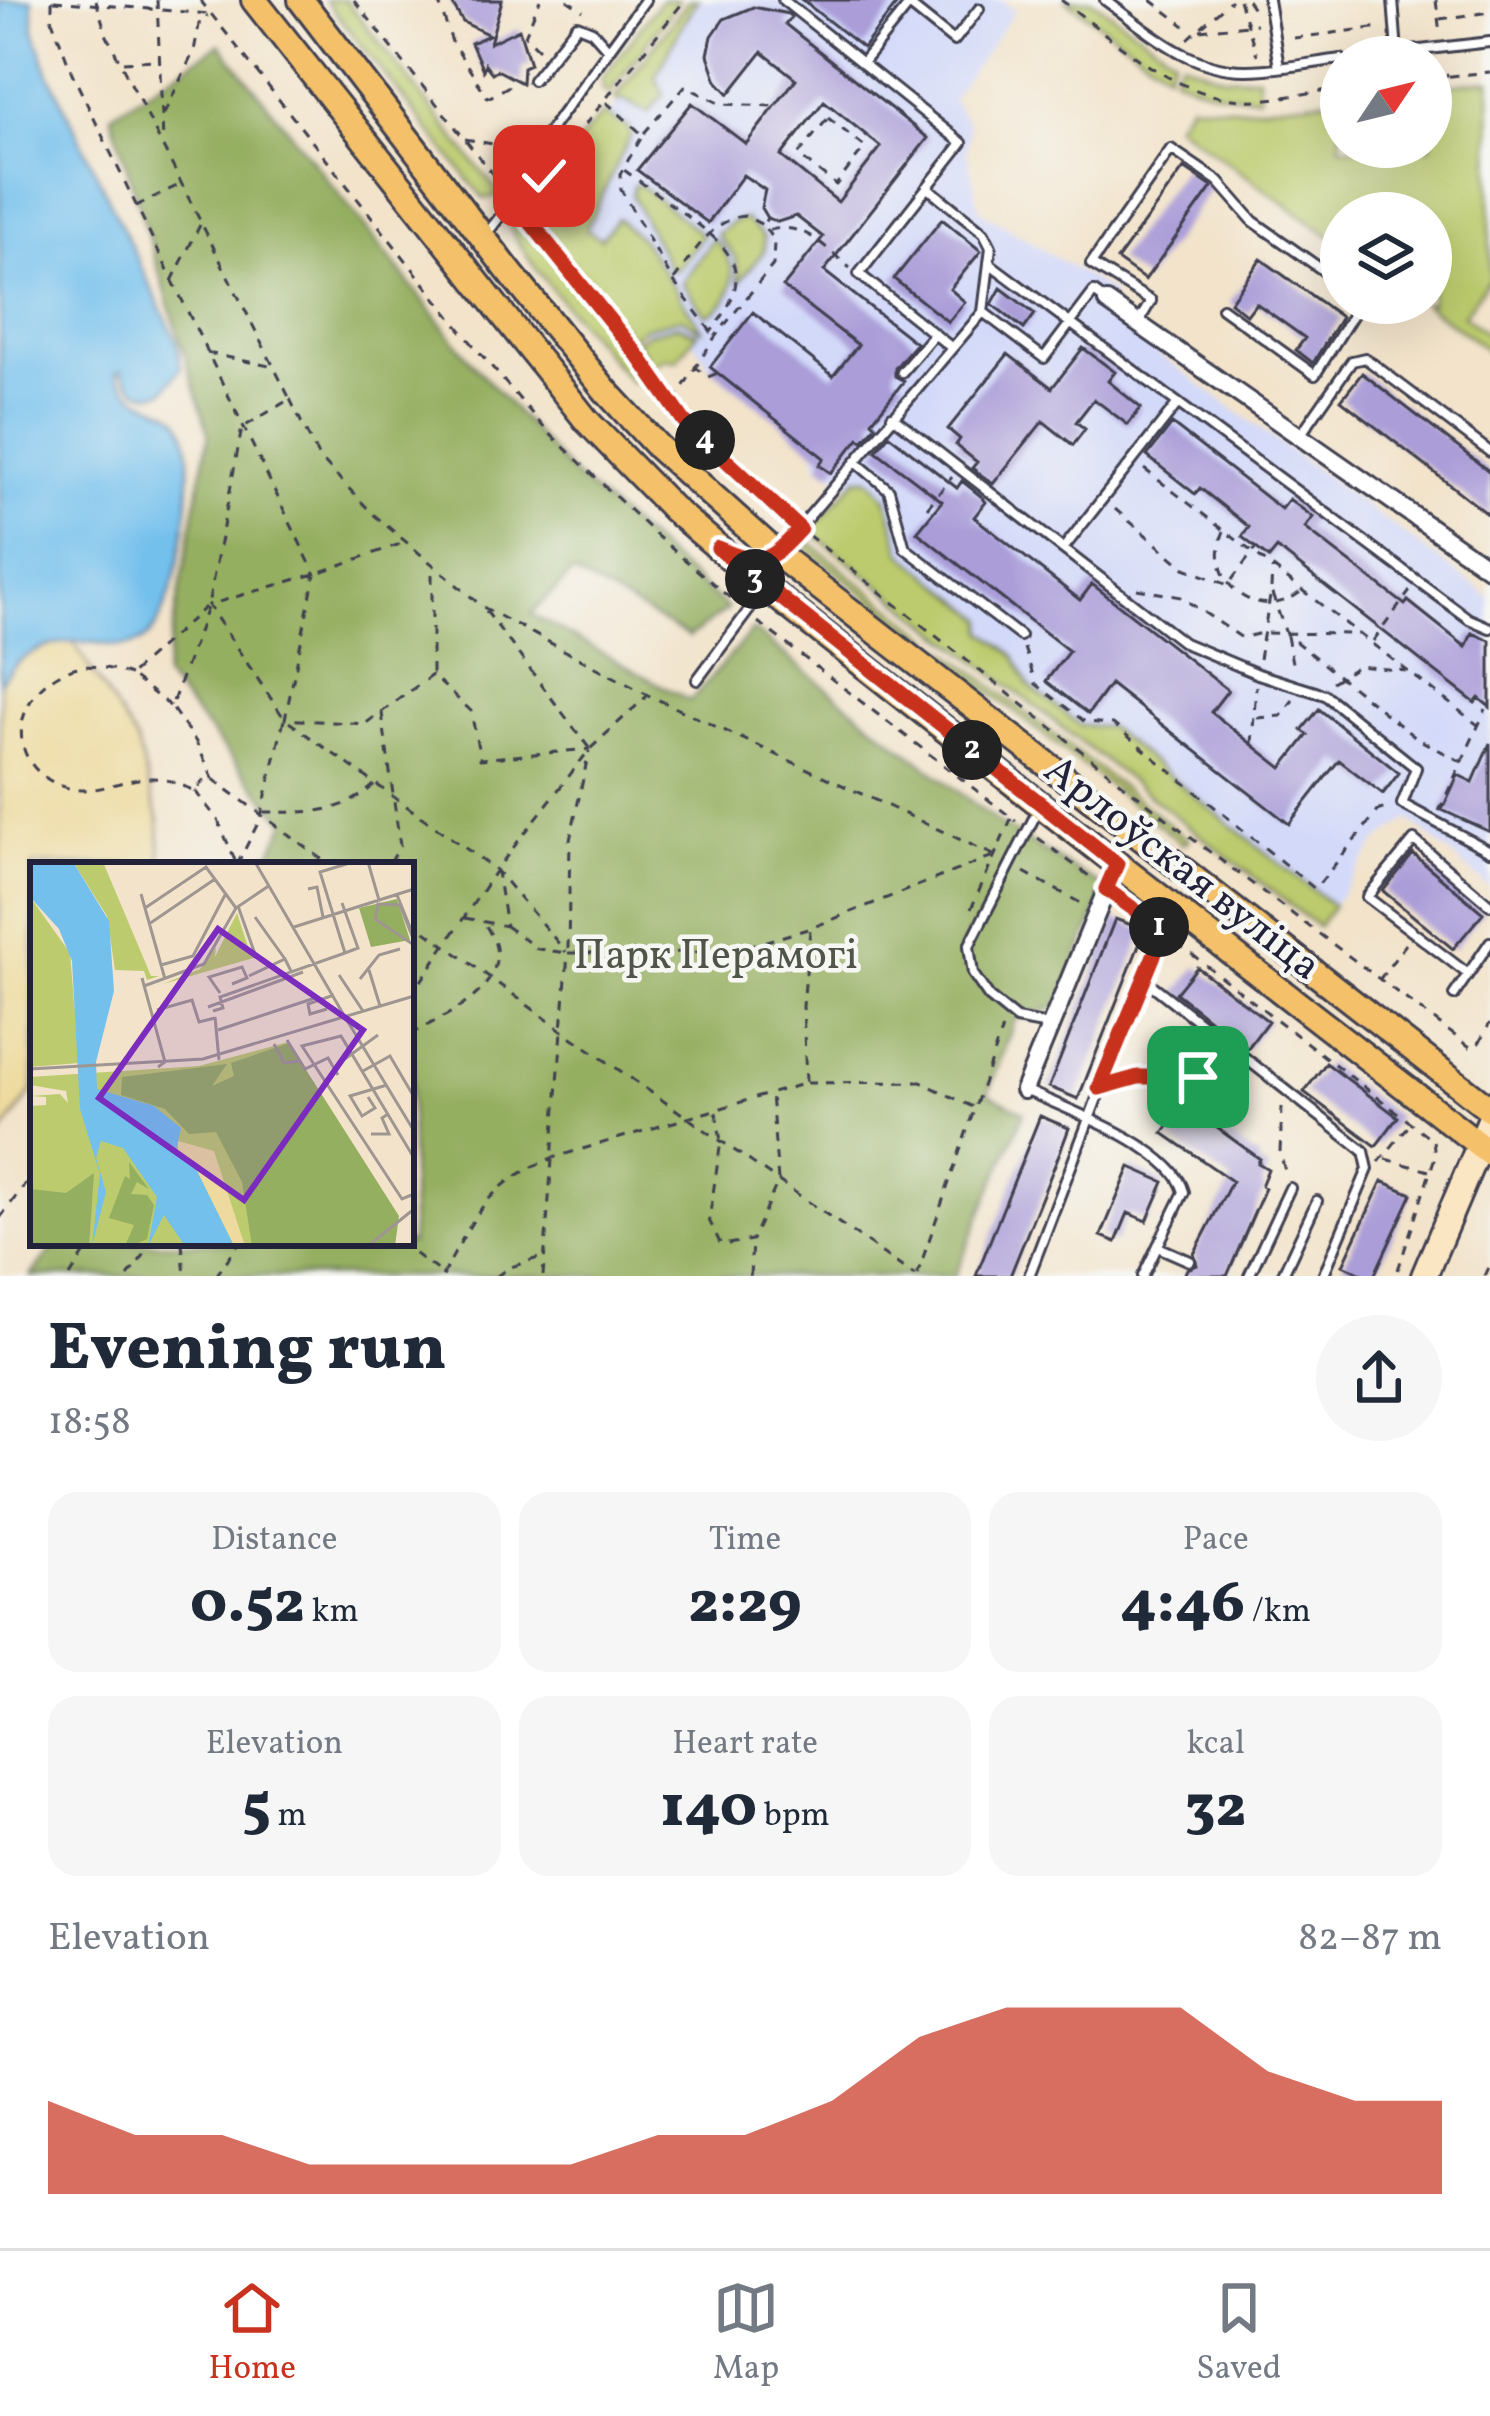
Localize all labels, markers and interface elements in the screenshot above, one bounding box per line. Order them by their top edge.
north arrow [1320,36,1452,168]
map controls [1320,36,1452,324]
pin [493,125,595,227]
icon: check [511,143,577,209]
button: layers [1320,192,1452,324]
pin: 4 [675,410,735,470]
text: 4 [695,417,715,463]
pin: 3 [725,549,785,609]
text: 3 [747,556,763,602]
pin: 2 [942,720,1002,780]
text: 2 [963,727,981,773]
street label: Арлоўская вуліца [1030,743,1332,996]
inset map [30,862,414,1246]
pin: 1 [1129,897,1189,957]
text: 1 [1152,904,1166,950]
park label: Парк Перамогі [574,928,858,987]
pin [1147,1026,1249,1128]
icon: arrive [1165,1044,1231,1110]
text: Evening run [48,1305,447,1397]
button: share [1316,1315,1442,1441]
text: 18:58 [48,1396,131,1450]
text: Distance [211,1518,337,1564]
text: Time [709,1518,781,1564]
text: Pace [1183,1518,1249,1564]
text: 0.52 [190,1564,305,1647]
text: 2:29 [688,1564,802,1647]
text: 4:46 [1120,1564,1245,1647]
text: km [305,1590,359,1636]
text: /km [1245,1590,1311,1636]
text: Elevation [206,1722,343,1768]
text: Heart rate [672,1722,818,1768]
text: kcal [1186,1722,1245,1768]
text: 5 [242,1768,271,1851]
text: 140 [660,1768,757,1851]
text: 32 [1185,1768,1246,1851]
text: m [271,1794,307,1840]
text: bpm [757,1794,830,1840]
text: Elevation [48,1912,210,1966]
text: 82–87 m [1298,1912,1442,1966]
tab: Home [209,2275,296,2393]
tab: Map [713,2275,779,2393]
tab: Saved [1196,2275,1281,2393]

